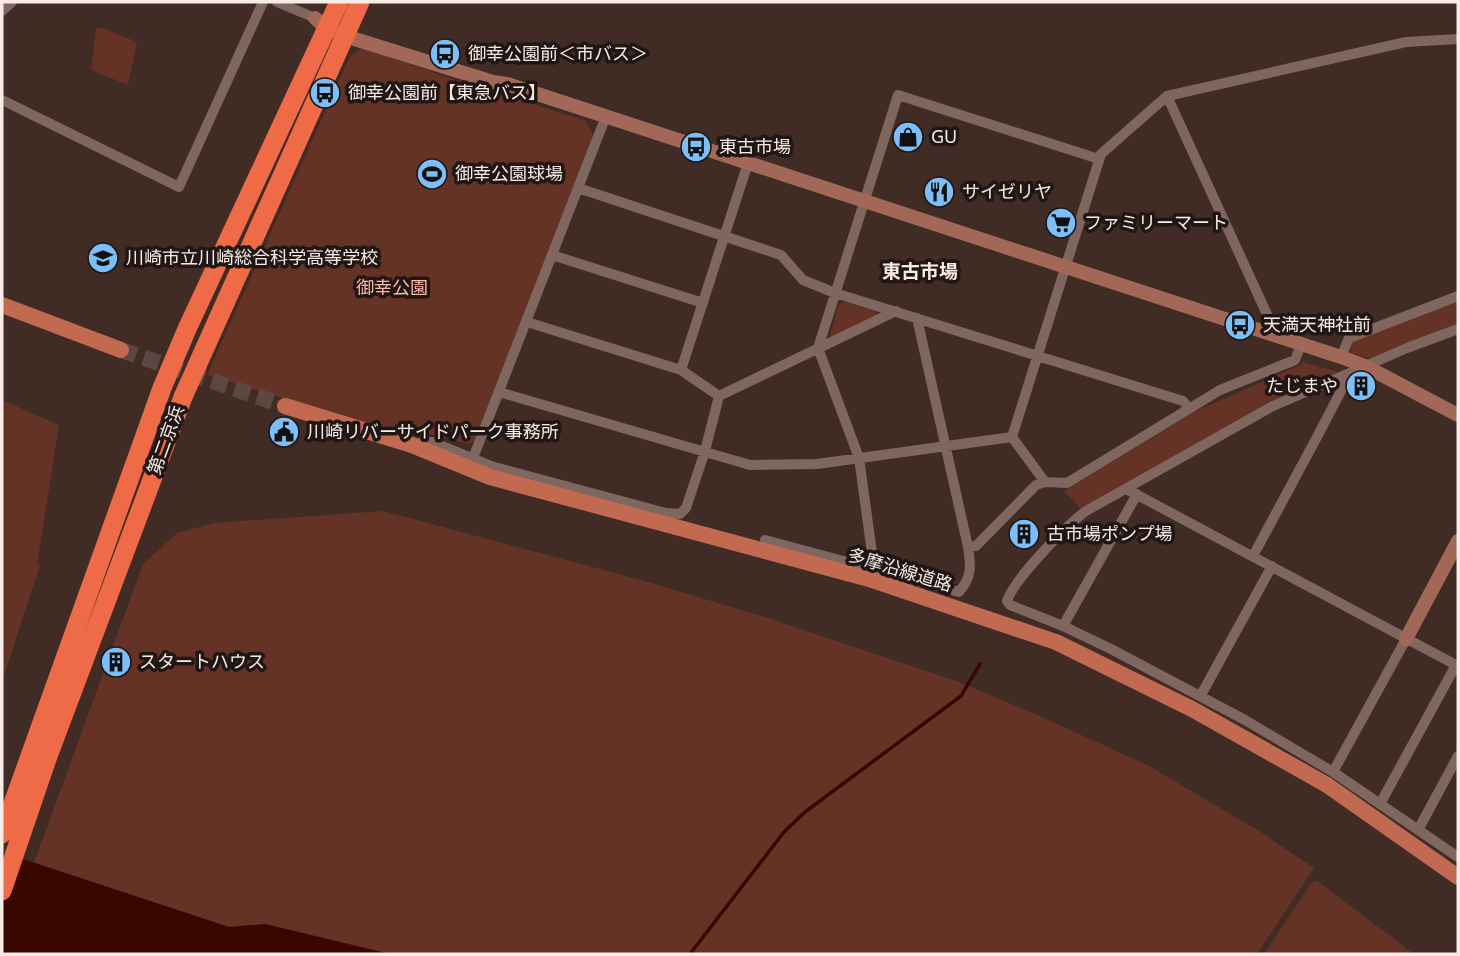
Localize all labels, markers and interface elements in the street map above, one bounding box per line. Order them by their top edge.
bus stop icon: 御幸公園前＜市バス＞ [428,37,462,71]
place label: 御幸公園前＜市バス＞ [468,41,648,65]
bus stop icon: 御幸公園前【東急バス】 [308,76,342,110]
place label: 御幸公園前【東急バス】 [348,80,546,104]
shop icon: GU [891,120,925,154]
place label: GU [931,124,957,148]
bus stop icon: 東古市場 [679,130,713,164]
place label: 東古市場 [719,134,791,158]
sports icon: 御幸公園球場 [415,157,449,191]
place label: 御幸公園球場 [455,161,563,185]
restaurant icon: サイゼリヤ [922,175,956,209]
place label: サイゼリヤ [962,179,1052,203]
supermarket icon: ファミリーマート [1044,206,1078,240]
place label: ファミリーマート [1084,210,1228,234]
school or university icon: 川崎市立川崎総合科学高等学校 [86,241,120,275]
place label: 川崎市立川崎総合科学高等学校 [126,245,378,269]
district label: 東古市場 [882,258,958,284]
park label: 御幸公園 [356,275,428,299]
bus stop icon: 天満天神社前 [1223,308,1257,342]
place label: 天満天神社前 [1263,312,1371,336]
building icon: たじまや [1344,369,1378,403]
place label: たじまや [1266,373,1338,397]
street label: 第二京浜 [141,402,189,478]
public building icon: 川崎リバーサイドパーク事務所 [267,415,301,449]
place label: 川崎リバーサイドパーク事務所 [307,419,559,443]
building icon: 古市場ポンプ場 [1007,517,1041,551]
place label: 古市場ポンプ場 [1047,521,1172,545]
street label: 多摩沿線道路 [845,542,955,596]
building icon: スタートハウス [99,645,133,679]
place label: スタートハウス [139,649,265,673]

